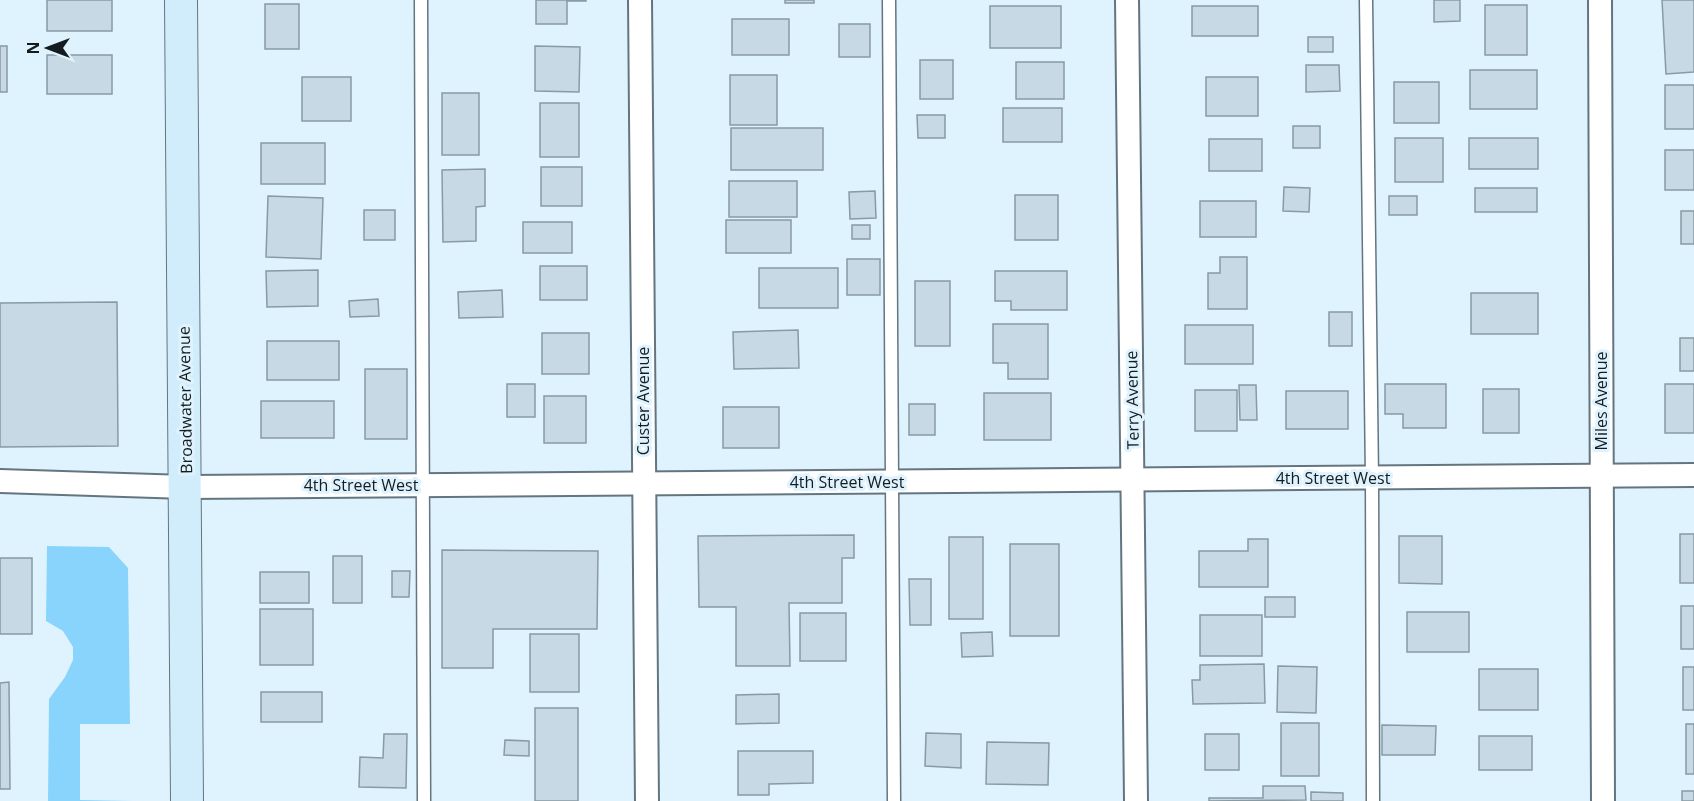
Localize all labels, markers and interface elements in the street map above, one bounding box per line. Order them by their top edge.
north arrow [18,18,78,78]
text: N [22,41,44,55]
street label: Broadwater Avenue [173,326,197,474]
street label: Custer Avenue [632,347,654,455]
street label: Terry Avenue [1120,350,1144,450]
street label: Miles Avenue [1590,352,1612,450]
street label: 4th Street West [1276,467,1391,489]
street label: 4th Street West [790,471,905,493]
street label: 4th Street West [304,474,419,496]

